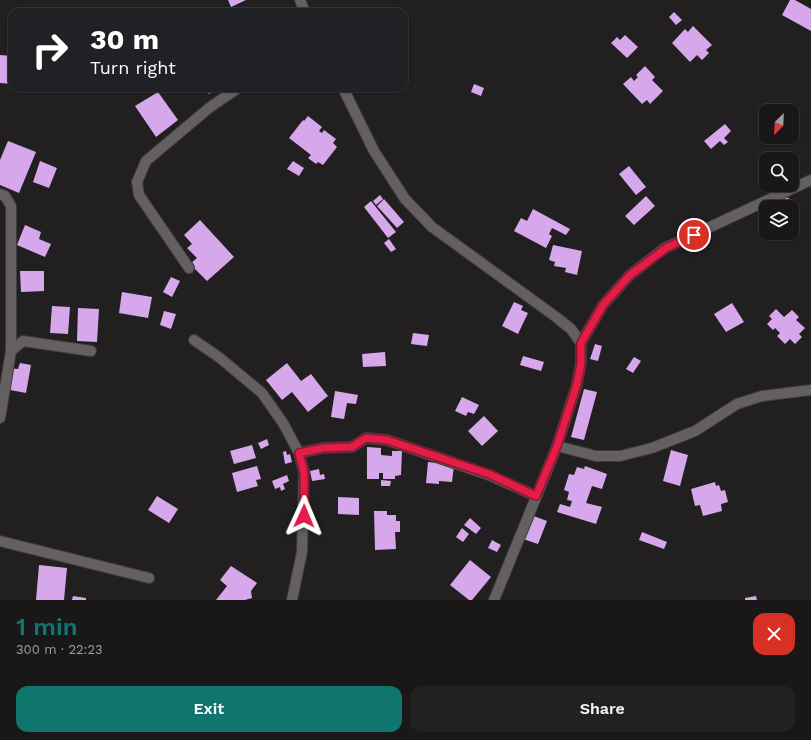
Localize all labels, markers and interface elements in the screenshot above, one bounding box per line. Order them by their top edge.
text: 30 m [90,23,159,56]
icon: right [24,24,76,76]
text: Turn right [90,57,176,78]
north arrow [759,104,799,144]
map controls [759,104,799,240]
button: search [759,152,799,192]
button: layers [759,200,799,240]
pin [677,218,711,252]
icon: arrive [683,224,705,246]
position arrow [283,495,325,537]
text: 1 min [16,613,78,641]
button: close [753,613,795,655]
text: 300 m · 22:23 [16,642,103,657]
button: Exit [16,686,402,732]
button: Share [410,686,795,732]

